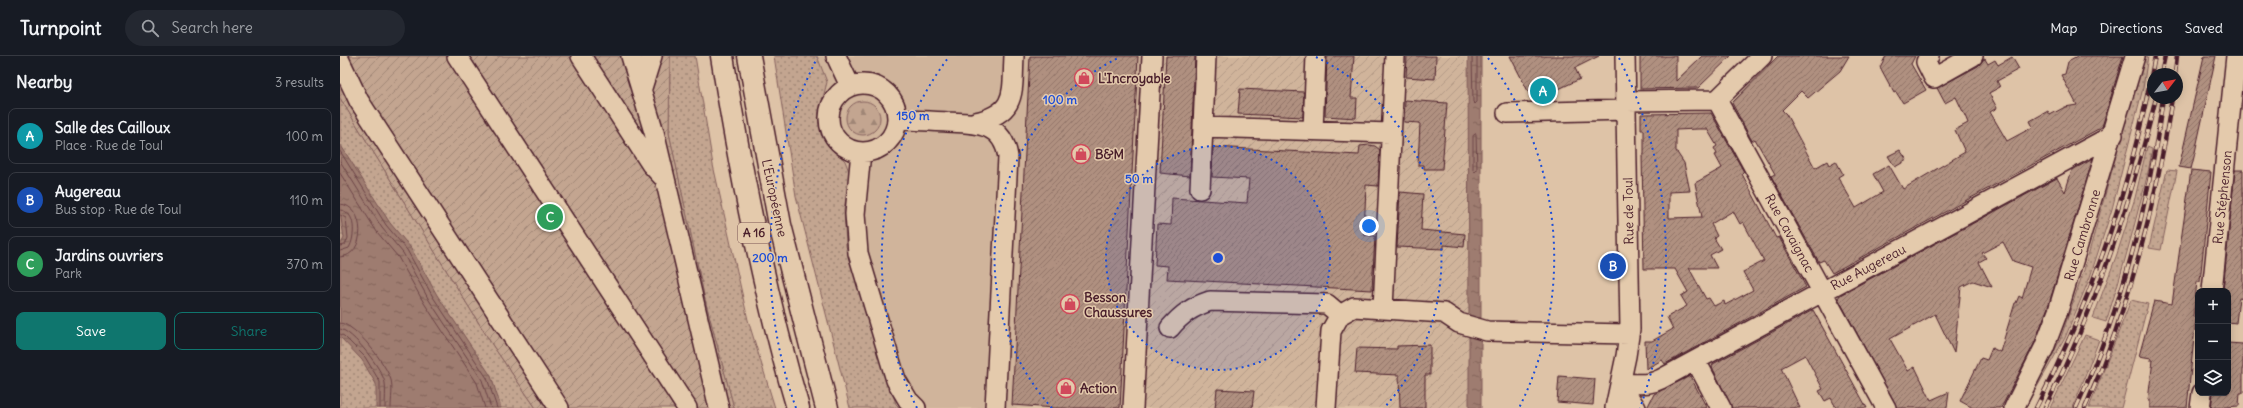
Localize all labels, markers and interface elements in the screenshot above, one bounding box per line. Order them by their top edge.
search box [125,10,405,46]
text: Turnpoint [20,16,101,40]
icon: search [139,17,161,39]
text: Search here [171,18,253,37]
text: Map [2050,19,2077,37]
text: Directions [2099,19,2163,37]
text: Saved [2185,19,2223,37]
shop icon: L'Incroyable [1073,67,1095,89]
north arrow [2147,68,2183,104]
place label: L'Incroyable [1098,70,1171,87]
text: Nearby [16,71,72,93]
text: 3 results [275,74,324,91]
pin: A [1530,76,1556,106]
text: 100 m [1043,92,1077,107]
text: 150 m [897,108,930,123]
text: Salle des Cailloux [55,118,170,137]
text: A [26,128,34,145]
text: 100 m [286,128,323,145]
text: Place · Rue de Toul [55,137,163,154]
shop icon: B&M [1070,143,1092,165]
place label: B&M [1095,146,1124,163]
street label: Rue Stéphenson [2209,149,2236,245]
street label: L'Européenne [758,157,791,239]
text: 50 m [1125,171,1154,186]
street label: Rue de Toul [1619,177,1638,245]
text: Augereau [55,182,121,201]
street label: Rue Cambronne [2060,187,2104,283]
street label: Rue Cavaignac [1761,191,1818,276]
text: B [26,192,34,209]
text: 110 m [290,192,323,209]
text: Bus stop · Rue de Toul [55,201,181,218]
pin: C [537,202,563,232]
your location [1359,216,1379,236]
road number: A 16 [738,223,770,243]
street label: Rue Augereau [1828,240,1909,294]
text: Jardins ouvriers [55,246,163,265]
text: 200 m [752,250,788,265]
centre of rings [1211,251,1225,265]
pin: B [1600,251,1626,281]
text: C [26,256,34,273]
text: 370 m [286,256,323,273]
text: Park [55,265,82,282]
map controls [2195,288,2231,396]
button: + [2195,288,2231,324]
place label: Besson Chaussures [1084,289,1152,321]
shop icon: Besson Chaussures [1059,293,1081,315]
button: Save [16,312,166,350]
button: Share [174,312,324,350]
button: − [2195,324,2231,360]
button: layers [2195,360,2231,396]
shop icon: Action [1055,377,1077,399]
place label: Action [1080,380,1118,397]

